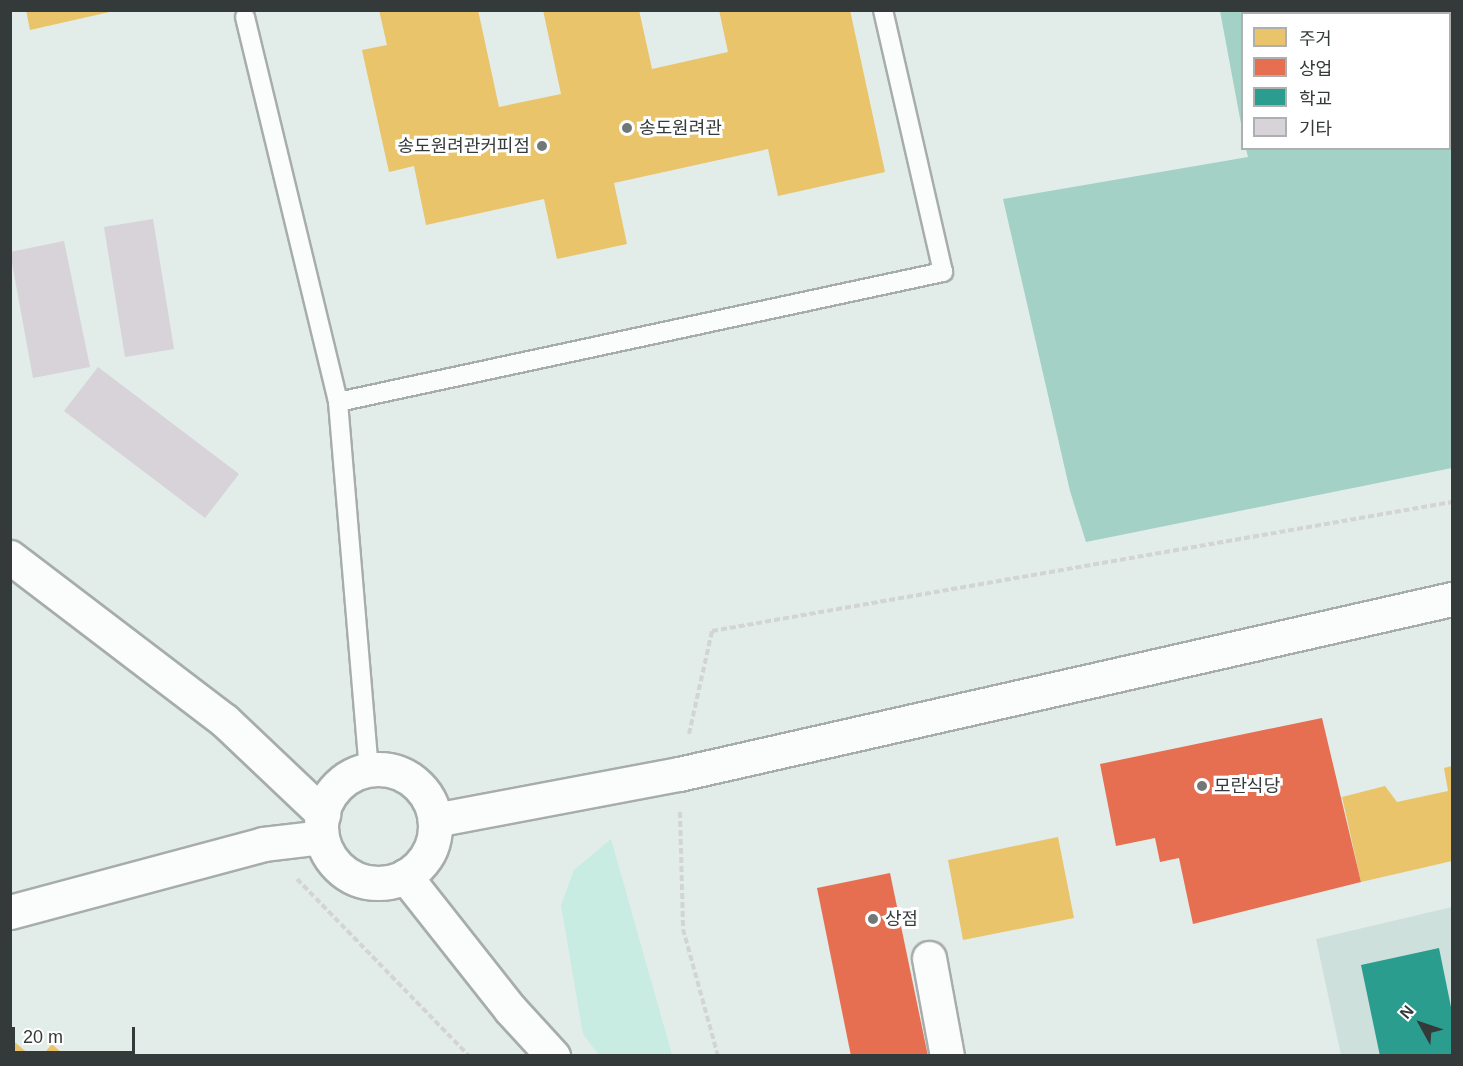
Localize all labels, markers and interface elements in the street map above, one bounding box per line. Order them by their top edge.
legend [1241,12,1451,150]
text: 주거 [1299,29,1332,49]
text: 상업 [1299,59,1332,79]
text: 학교 [1299,89,1332,109]
place label: 송도원려관 [639,117,722,139]
text: 기타 [1299,119,1332,139]
marker: 송도원려관 [620,121,634,135]
place label: 송도원려관커피점 [398,135,530,157]
marker: 송도원려관커피점 [535,139,549,153]
place label: 모란식당 [1214,775,1280,797]
marker: 모란식당 [1195,779,1209,793]
place label: 상점 [885,908,918,930]
marker: 상점 [866,912,880,926]
north arrow [1391,994,1451,1054]
text: N [1397,1002,1417,1022]
scale bar [15,1015,138,1053]
text: 20 m [23,1027,63,1047]

